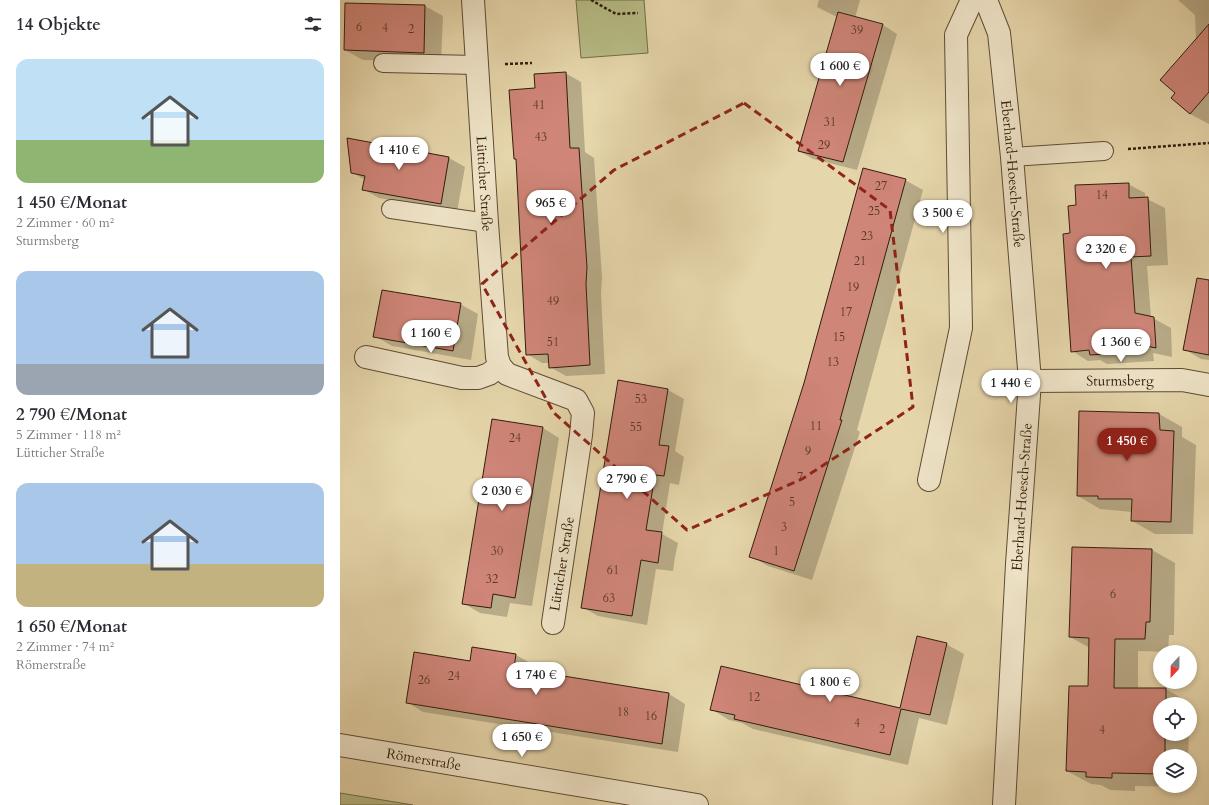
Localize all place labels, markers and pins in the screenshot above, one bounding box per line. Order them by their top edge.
pin: 1 600 € [803,53,877,87]
pin: 1 410 € [362,137,436,171]
pin: 965 € [523,190,579,224]
pin: 3 500 € [906,200,980,234]
pin: 2 320 € [1069,236,1143,270]
pin: 1 160 € [394,320,468,354]
pin: 1 360 € [1084,329,1158,363]
pin: 1 440 € [974,370,1048,404]
pin: 1 450 € [1090,428,1164,462]
pin: 2 790 € [590,466,664,500]
pin: 2 030 € [465,478,539,512]
pin: 1 740 € [499,662,573,696]
pin: 1 800 € [793,669,867,703]
pin: 1 650 € [485,724,559,758]

